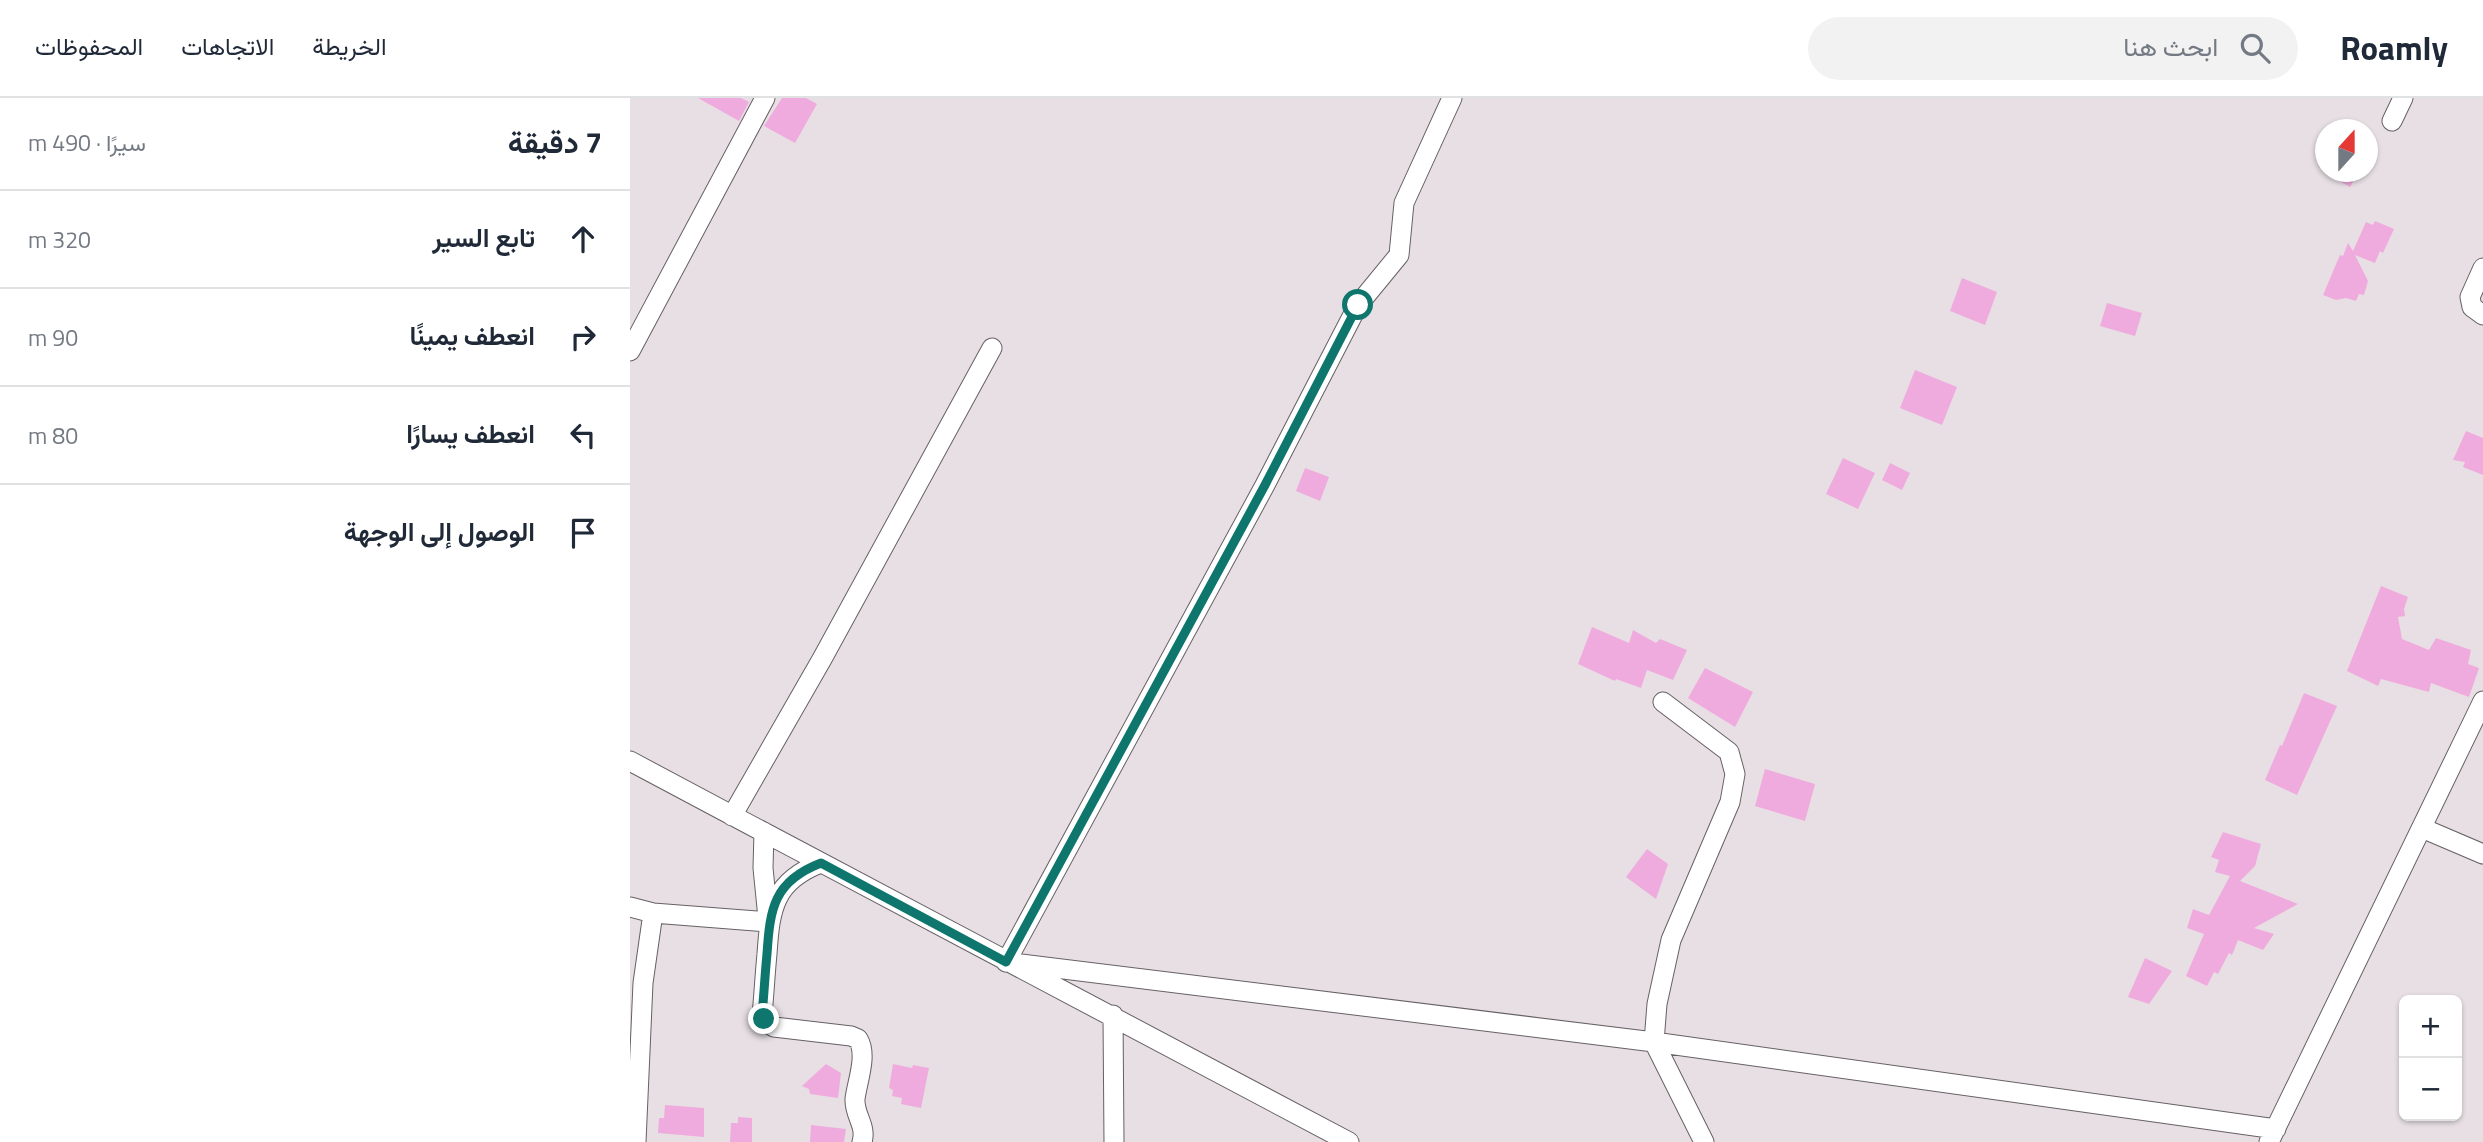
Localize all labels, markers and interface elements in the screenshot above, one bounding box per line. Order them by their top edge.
search box [1808,17,2298,80]
text: Roamly [2340,23,2448,73]
text: ابحث هنا [2123,27,2218,66]
text: المحفوظات [35,28,143,64]
text: الاتجاهات [181,28,274,64]
text: الخريطة [312,28,387,64]
icon: search [2236,29,2274,67]
text: 7 دقيقة [508,119,602,165]
north arrow [2315,119,2378,182]
text: سيرًا · 490 m [28,125,146,160]
text: تابع السير [432,218,535,257]
icon: ahead [564,220,602,258]
text: 320 m [28,222,91,257]
route start [1342,289,1373,320]
text: انعطف يمينًا [409,316,535,355]
icon: right [564,318,602,356]
text: 90 m [28,320,78,355]
text: انعطف يسارًا [406,414,535,453]
icon: left [564,416,602,454]
text: 80 m [28,418,78,453]
text: الوصول إلى الوجهة [344,512,535,551]
icon: arrive [564,514,602,552]
map controls [2399,995,2462,1121]
button: + [2399,995,2462,1058]
route end [748,1003,779,1034]
button: − [2399,1058,2462,1121]

